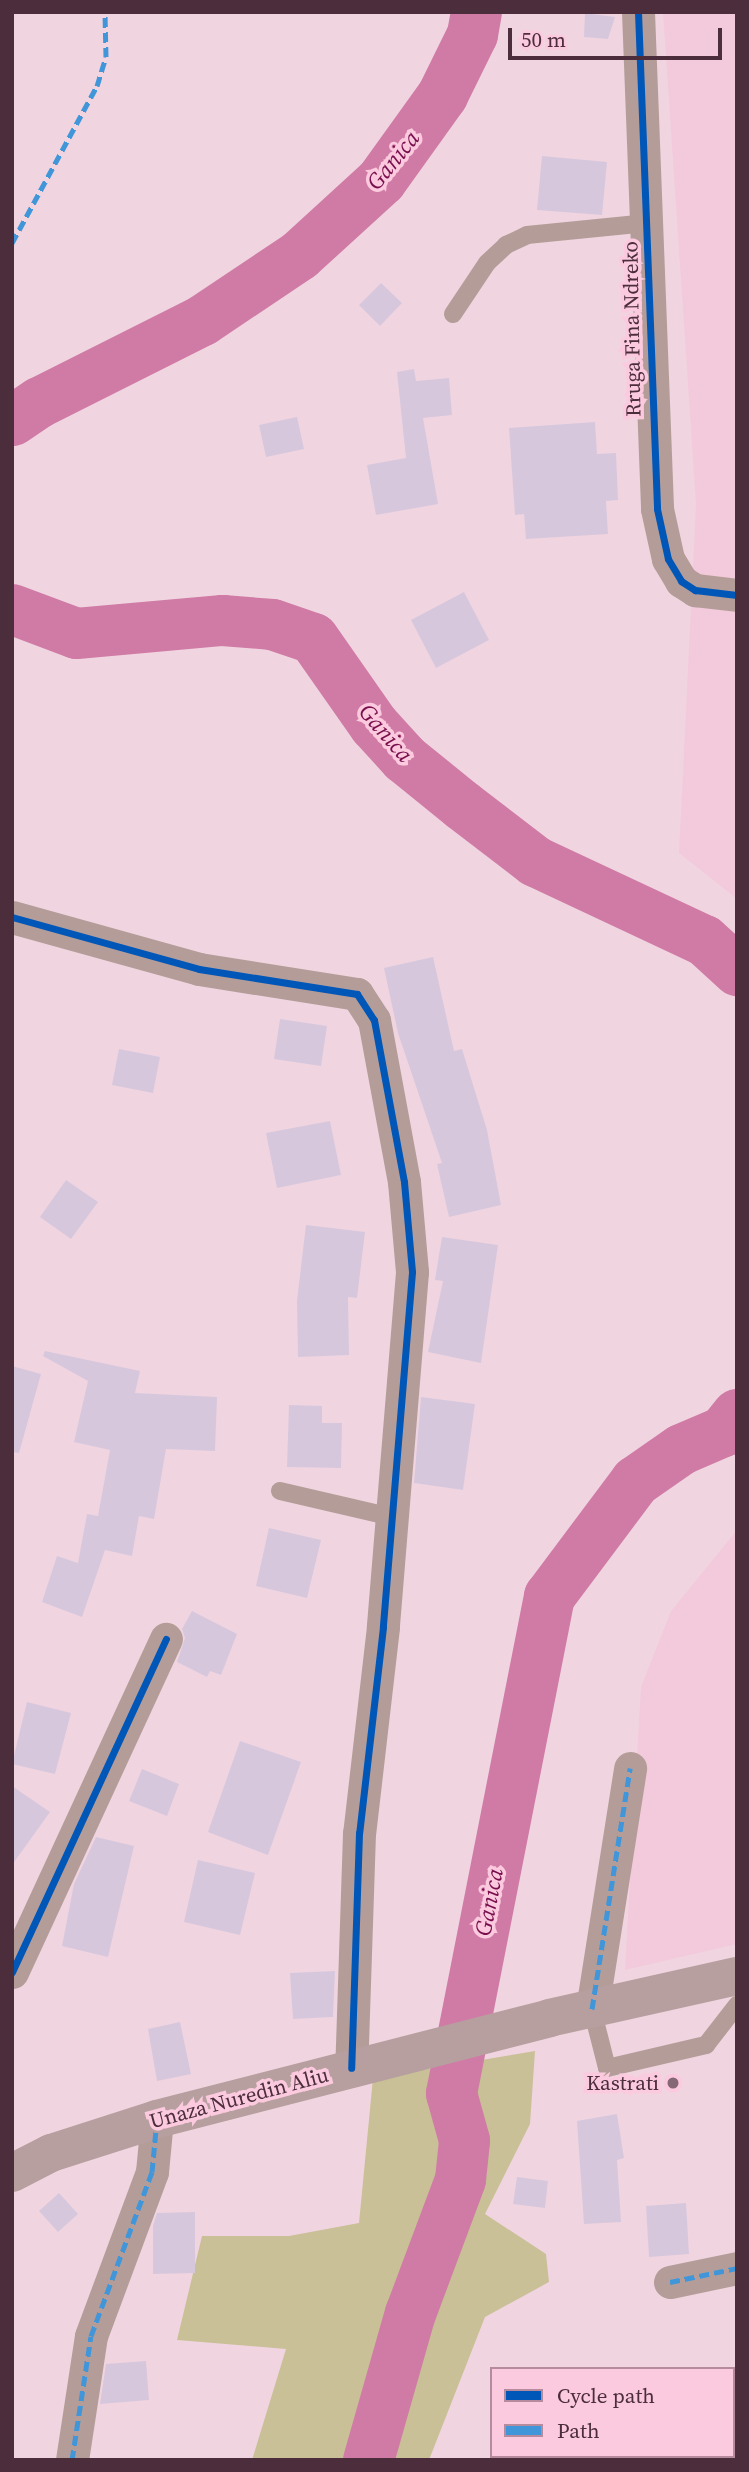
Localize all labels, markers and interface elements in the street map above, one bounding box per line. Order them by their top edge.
scale bar [511,14,724,58]
text: 50 m [521,25,566,54]
water label: Ganica [361,125,425,195]
street label: Rruga Fina Ndreko [618,241,646,417]
water label: Ganica [353,698,419,768]
water label: Ganica [469,1866,509,1938]
street label: Unaza Nuredin Aliu [147,2062,331,2134]
place label: Kastrati [586,2070,659,2096]
marker: Kastrati [665,2075,681,2091]
legend [490,2367,735,2458]
text: Cycle path [557,2381,655,2410]
text: Path [557,2416,600,2445]

